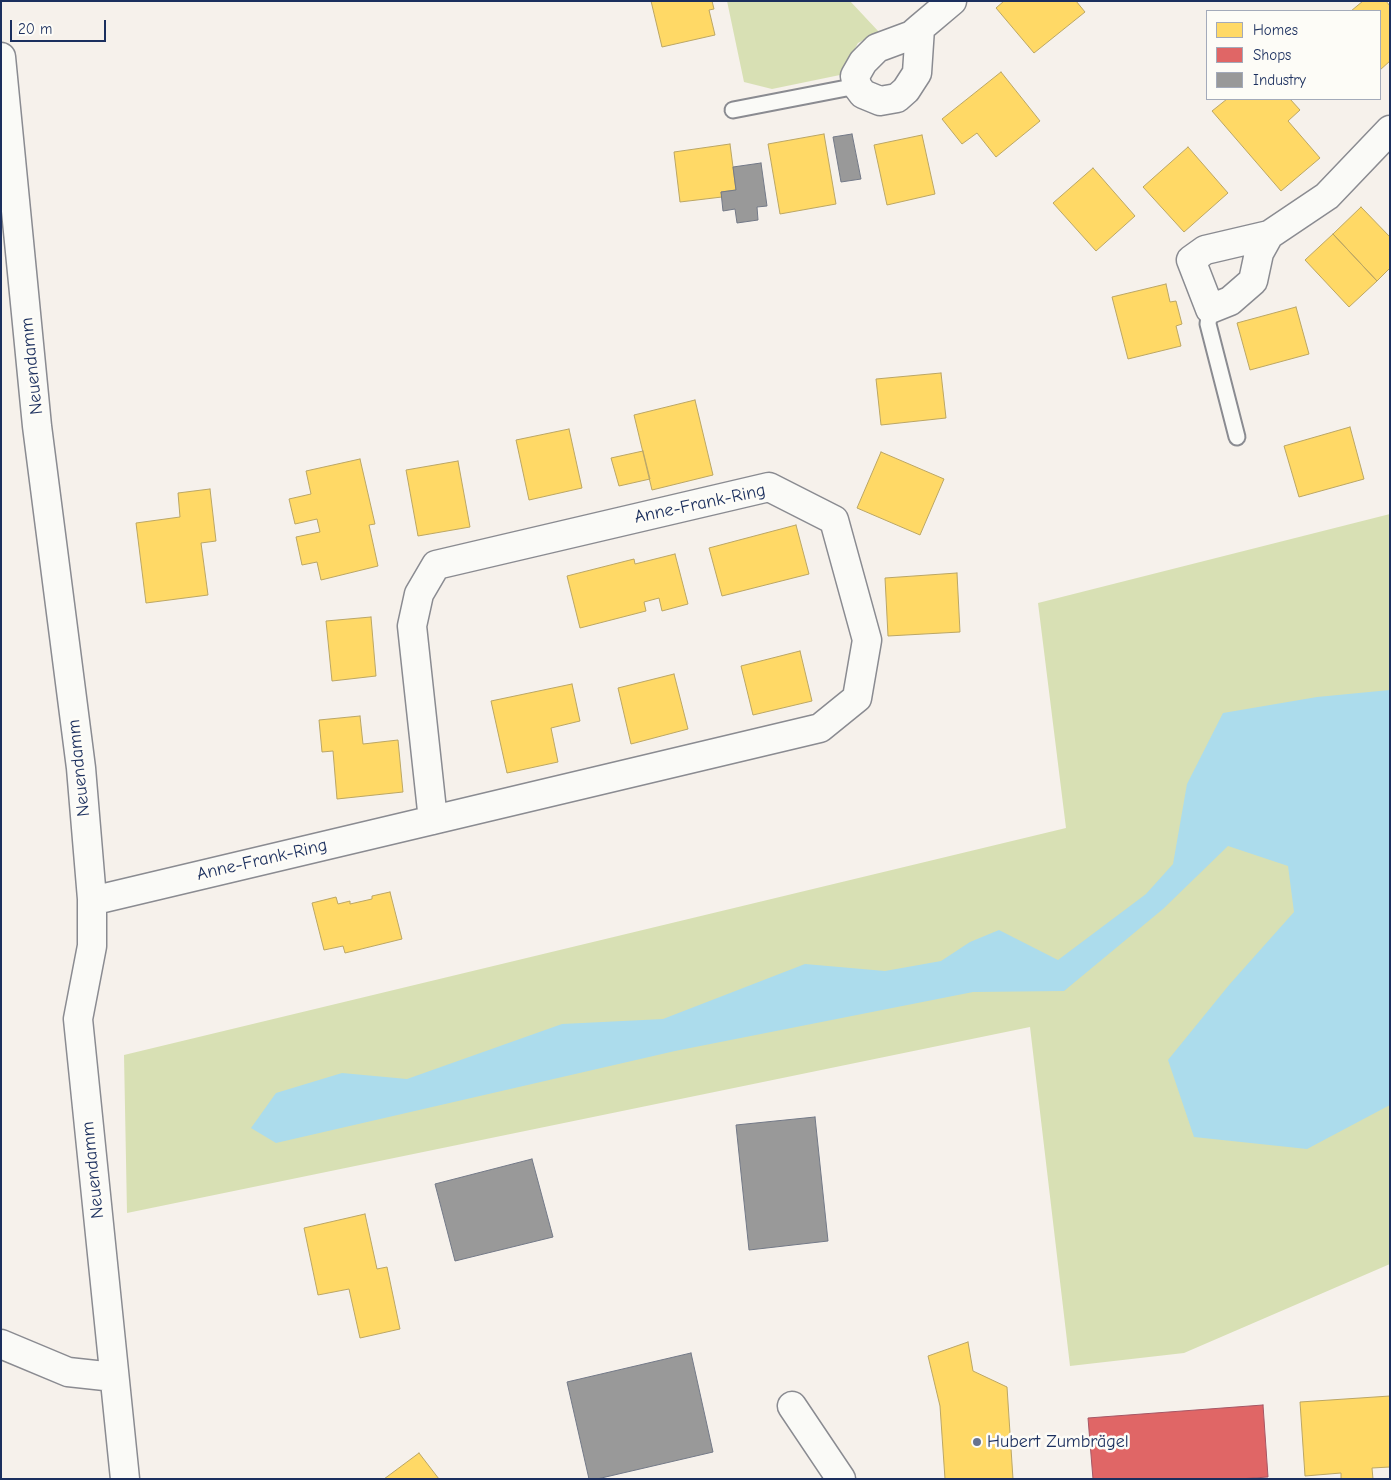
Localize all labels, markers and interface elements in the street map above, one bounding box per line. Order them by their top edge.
scale bar [12,10,109,42]
legend [1206,10,1381,100]
text: 20 m [18,20,52,38]
text: Homes [1253,21,1298,39]
text: Shops [1253,46,1291,64]
text: Industry [1253,71,1306,89]
street label: Neuendamm [16,316,48,416]
street label: Anne-Frank-Ring [633,480,767,528]
street label: Neuendamm [63,718,95,818]
street label: Anne-Frank-Ring [195,834,329,886]
street label: Neuendamm [77,1120,109,1220]
place label: Hubert Zumbrägel [987,1431,1129,1453]
marker: Hubert Zumbrägel [971,1436,983,1448]

